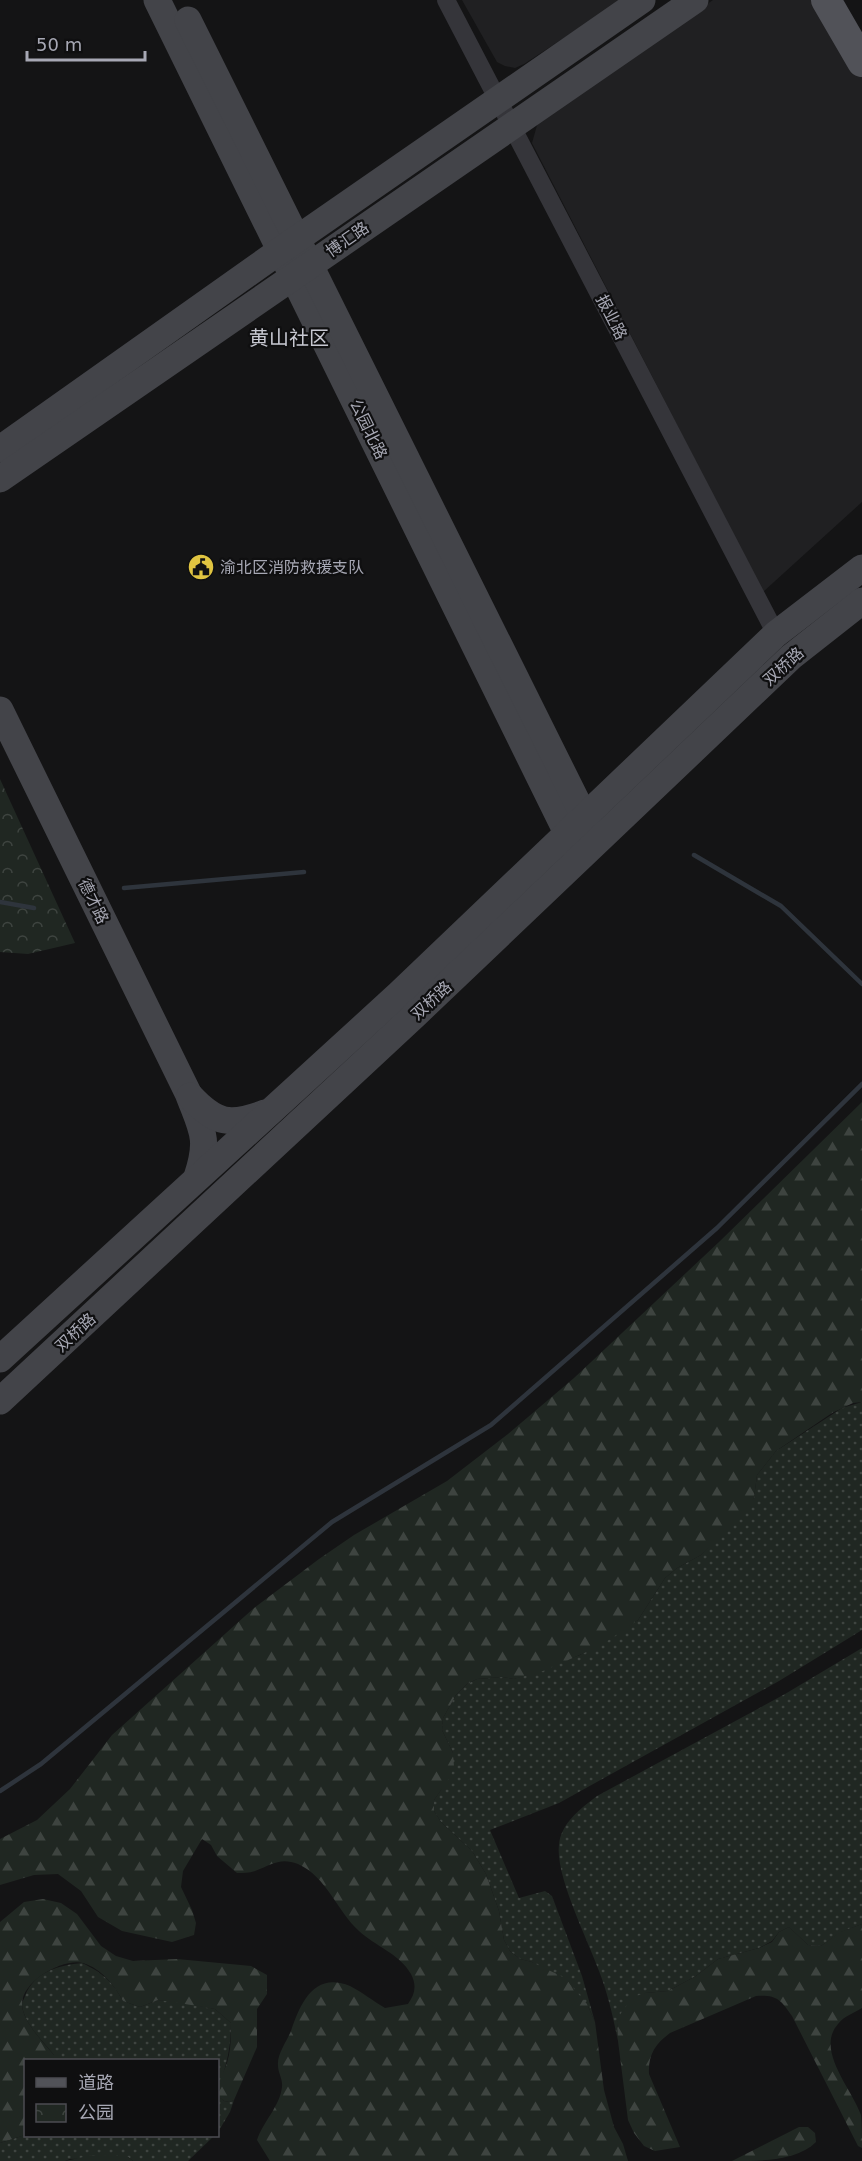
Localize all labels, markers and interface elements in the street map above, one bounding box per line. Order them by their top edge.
scale bar [27,24,146,62]
text: 50 m [36,34,82,55]
street label: 博汇路 [322,218,372,261]
street label: 报业路 [592,292,631,343]
district label: 黄山社区 [249,326,329,350]
street label: 公园北路 [346,396,391,462]
public building icon: 渝北区消防救援支队 [186,552,216,582]
place label: 渝北区消防救援支队 [220,558,364,577]
street label: 双桥路 [759,643,808,689]
street label: 德才路 [74,875,113,927]
street label: 双桥路 [407,977,455,1024]
street label: 双桥路 [51,1309,99,1356]
legend [24,2059,219,2137]
text: 道路 [78,2072,114,2093]
text: 公园 [78,2102,114,2123]

